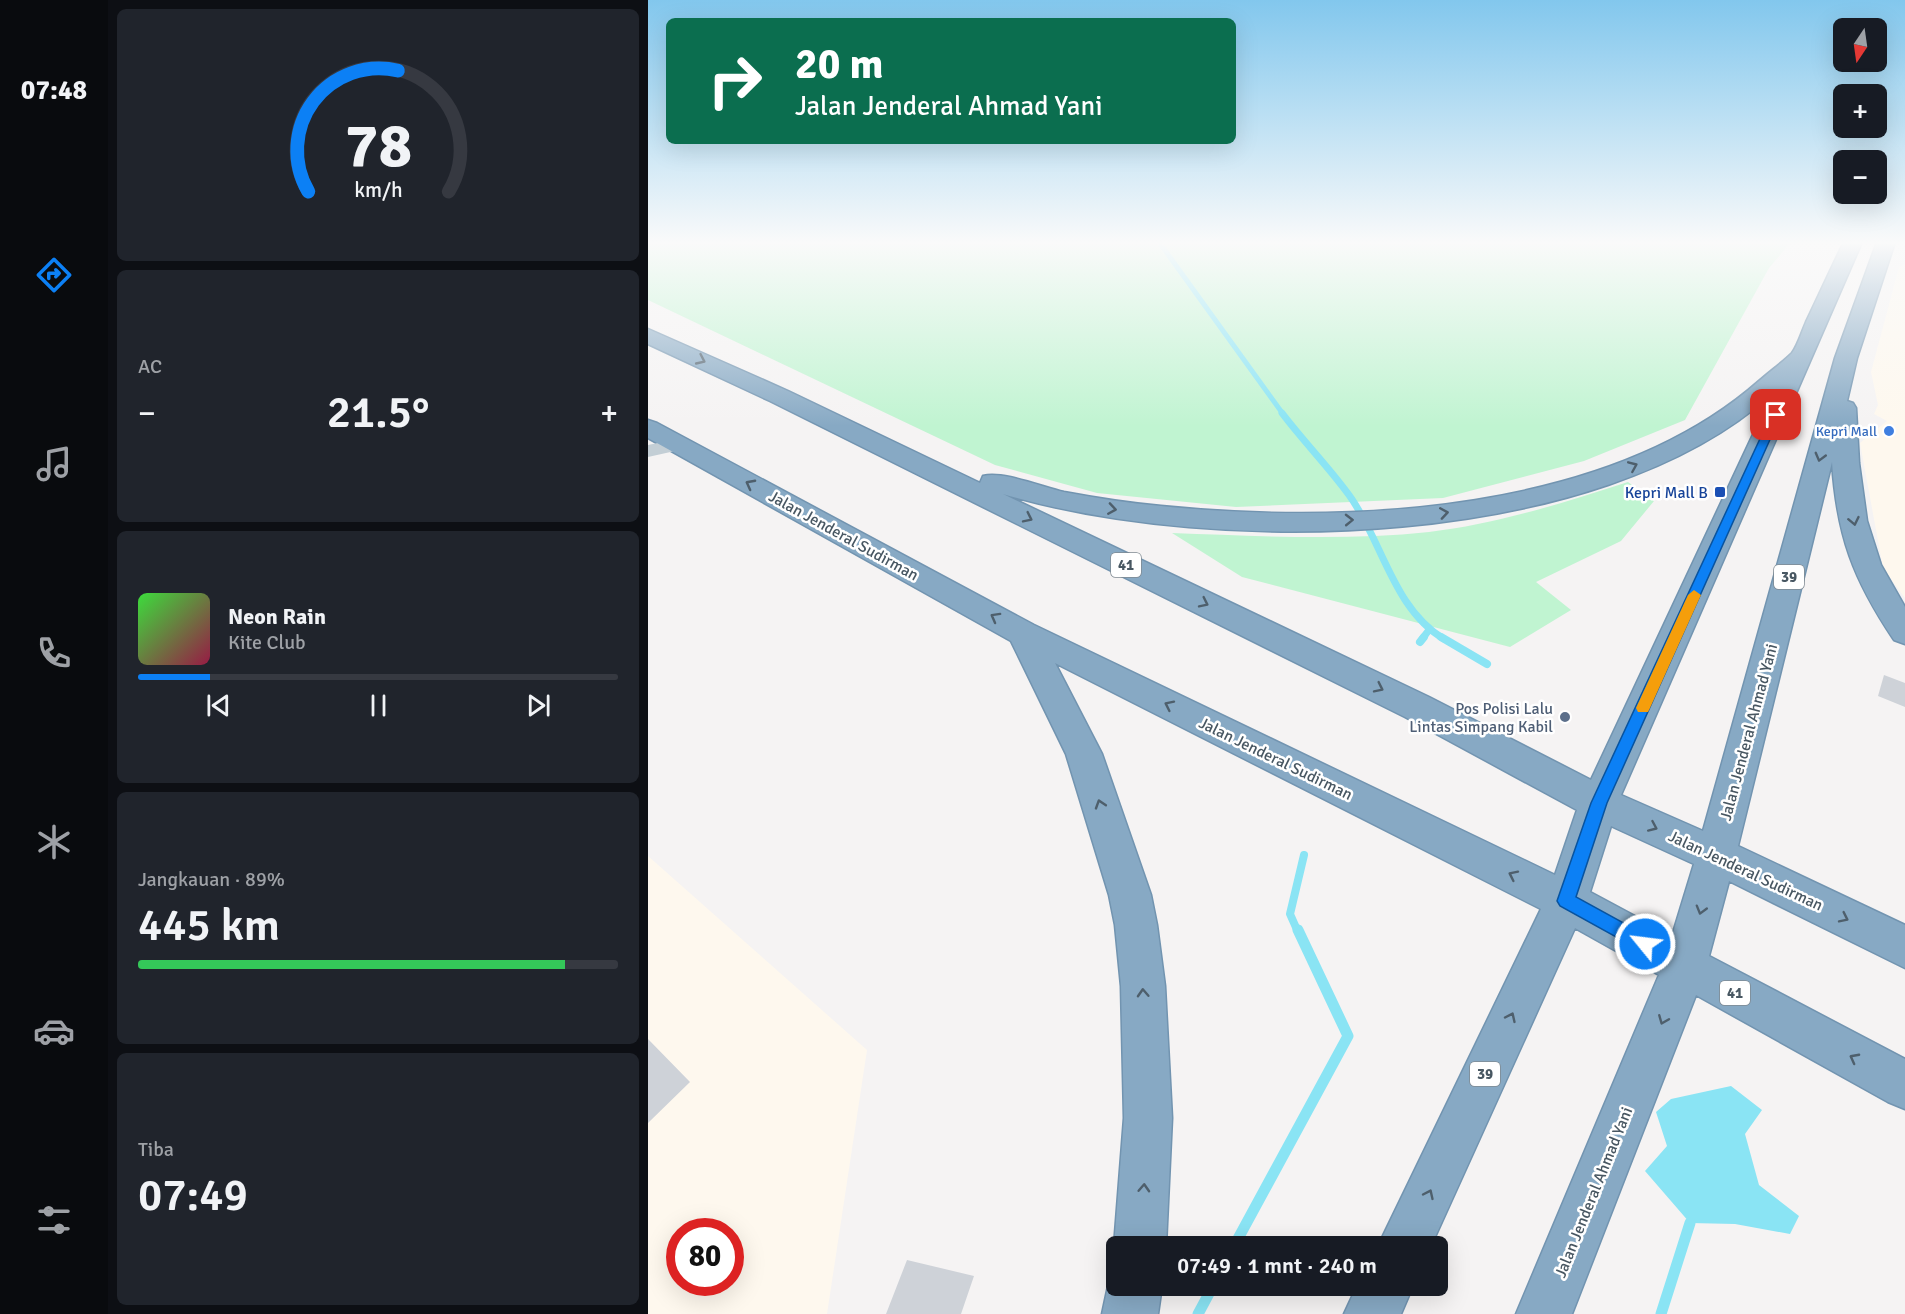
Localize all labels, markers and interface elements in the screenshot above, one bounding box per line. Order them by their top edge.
north arrow [1833,18,1887,72]
map controls [1833,18,1887,204]
text: 20 m [795,39,884,90]
icon: right [696,42,774,120]
text: 07:48 [21,74,87,107]
button: + [1833,84,1887,138]
text: Jalan Jenderal Ahmad Yani [795,90,1103,123]
text: 78 [344,107,412,184]
button: − [1833,150,1887,204]
text: km/h [354,177,402,203]
icon: directions [33,254,75,296]
one-way arrow [695,353,706,365]
text: AC [138,354,162,379]
text: 21.5° [327,385,429,440]
pin [1750,389,1801,440]
text: − [138,393,156,434]
text: + [600,393,618,434]
icon: arrive [1759,398,1792,431]
place label: Kepri Mall [1816,423,1877,440]
marker: Kepri Mall [1882,424,1896,438]
icon: music [33,443,75,485]
one-way arrow [1815,451,1827,462]
one-way arrow [1626,461,1637,473]
one-way arrow [745,480,756,491]
place label: Kepri Mall B [1625,483,1708,503]
marker: Kepri Mall B [1713,485,1727,499]
street label: Jalan Jenderal Sudirman [765,486,922,585]
one-way arrow [1107,503,1117,515]
one-way arrow [1439,507,1449,519]
one-way arrow [1022,510,1033,522]
one-way arrow [1345,514,1354,526]
one-way arrow [1847,516,1860,526]
road number: 41 [1111,553,1141,577]
road number: 39 [1774,565,1804,589]
one-way arrow [1197,596,1208,607]
text: Neon Rain [228,603,326,630]
one-way arrow [991,613,1001,624]
text: Kite Club [228,630,306,655]
icon: phone [33,632,75,674]
street label: Jalan Jenderal Ahmad Yani [1716,642,1782,823]
one-way arrow [1373,681,1384,693]
icon: previous [202,689,235,722]
icon: pause [362,689,395,722]
icon: next [522,689,555,722]
place label: Pos Polisi Lalu Lintas Simpang Kabil [1409,699,1553,737]
one-way arrow [1165,700,1176,712]
marker: Pos Polisi Lalu Lintas Simpang Kabil [1558,710,1572,724]
street label: Jalan Jenderal Sudirman [1196,713,1356,805]
one-way arrow [1095,799,1107,810]
one-way arrow [1646,819,1657,831]
icon: climate [33,821,75,863]
street label: Jalan Jenderal Sudirman [1665,826,1826,916]
text: Jangkauan · 89% [138,867,285,892]
one-way arrow [1509,870,1520,882]
text: 445 km [138,898,280,953]
one-way arrow [1695,905,1708,915]
one-way arrow [1838,910,1849,922]
position arrow [1613,912,1677,976]
road number: 41 [1720,981,1750,1005]
one-way arrow [1136,989,1149,998]
icon: car [33,1010,75,1052]
one-way arrow [1504,1012,1516,1023]
one-way arrow [1658,1014,1670,1025]
one-way arrow [1849,1054,1860,1065]
road number: 39 [1470,1062,1500,1086]
street label: Jalan Jenderal Ahmad Yani [1551,1104,1637,1281]
text: Tiba [138,1137,174,1162]
text: 07:49 [138,1168,248,1223]
one-way arrow [1137,1184,1150,1193]
one-way arrow [1421,1189,1433,1200]
icon: filters [33,1199,75,1241]
speed limit sign: 80 [666,1218,744,1296]
text: 07:49 · 1 mnt · 240 m [1177,1252,1377,1279]

